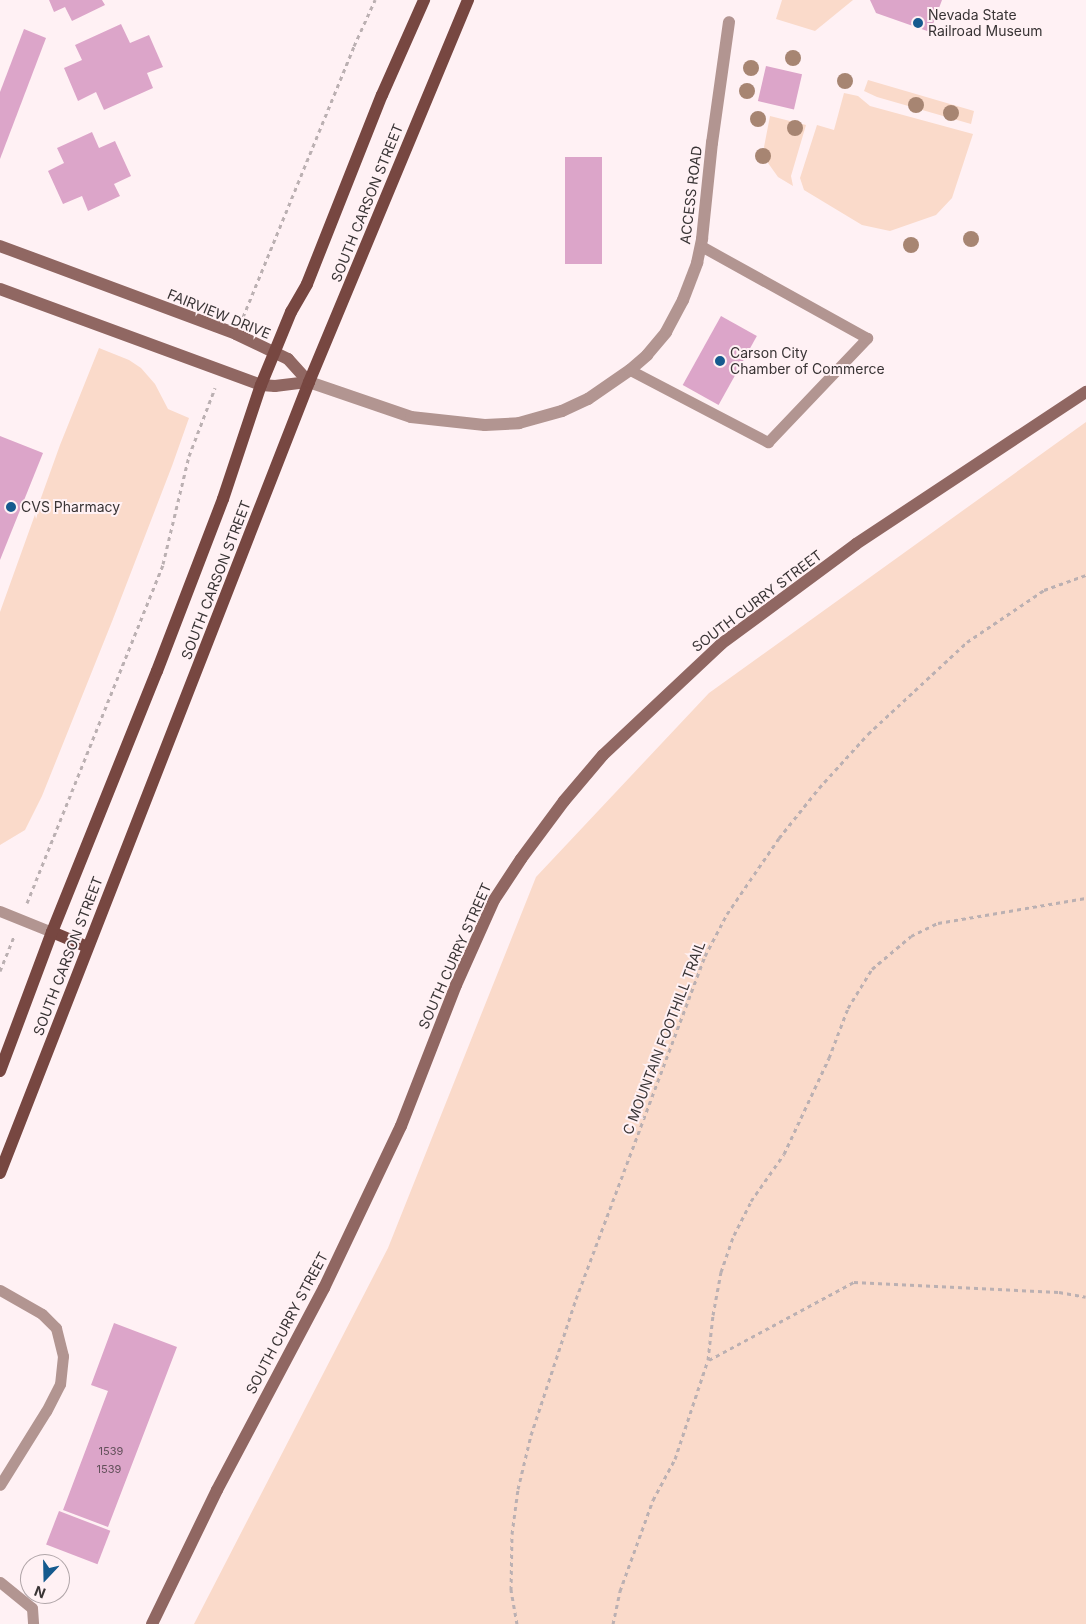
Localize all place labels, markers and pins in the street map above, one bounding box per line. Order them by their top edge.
place label: Nevada State Railroad Museum [928,7,1043,40]
marker: Nevada State Railroad Museum [912,17,924,29]
place label: Carson City Chamber of Commerce [730,345,885,378]
marker: Carson City Chamber of Commerce [714,355,726,367]
place label: CVS Pharmacy [21,499,120,515]
marker: CVS Pharmacy [5,501,17,513]

